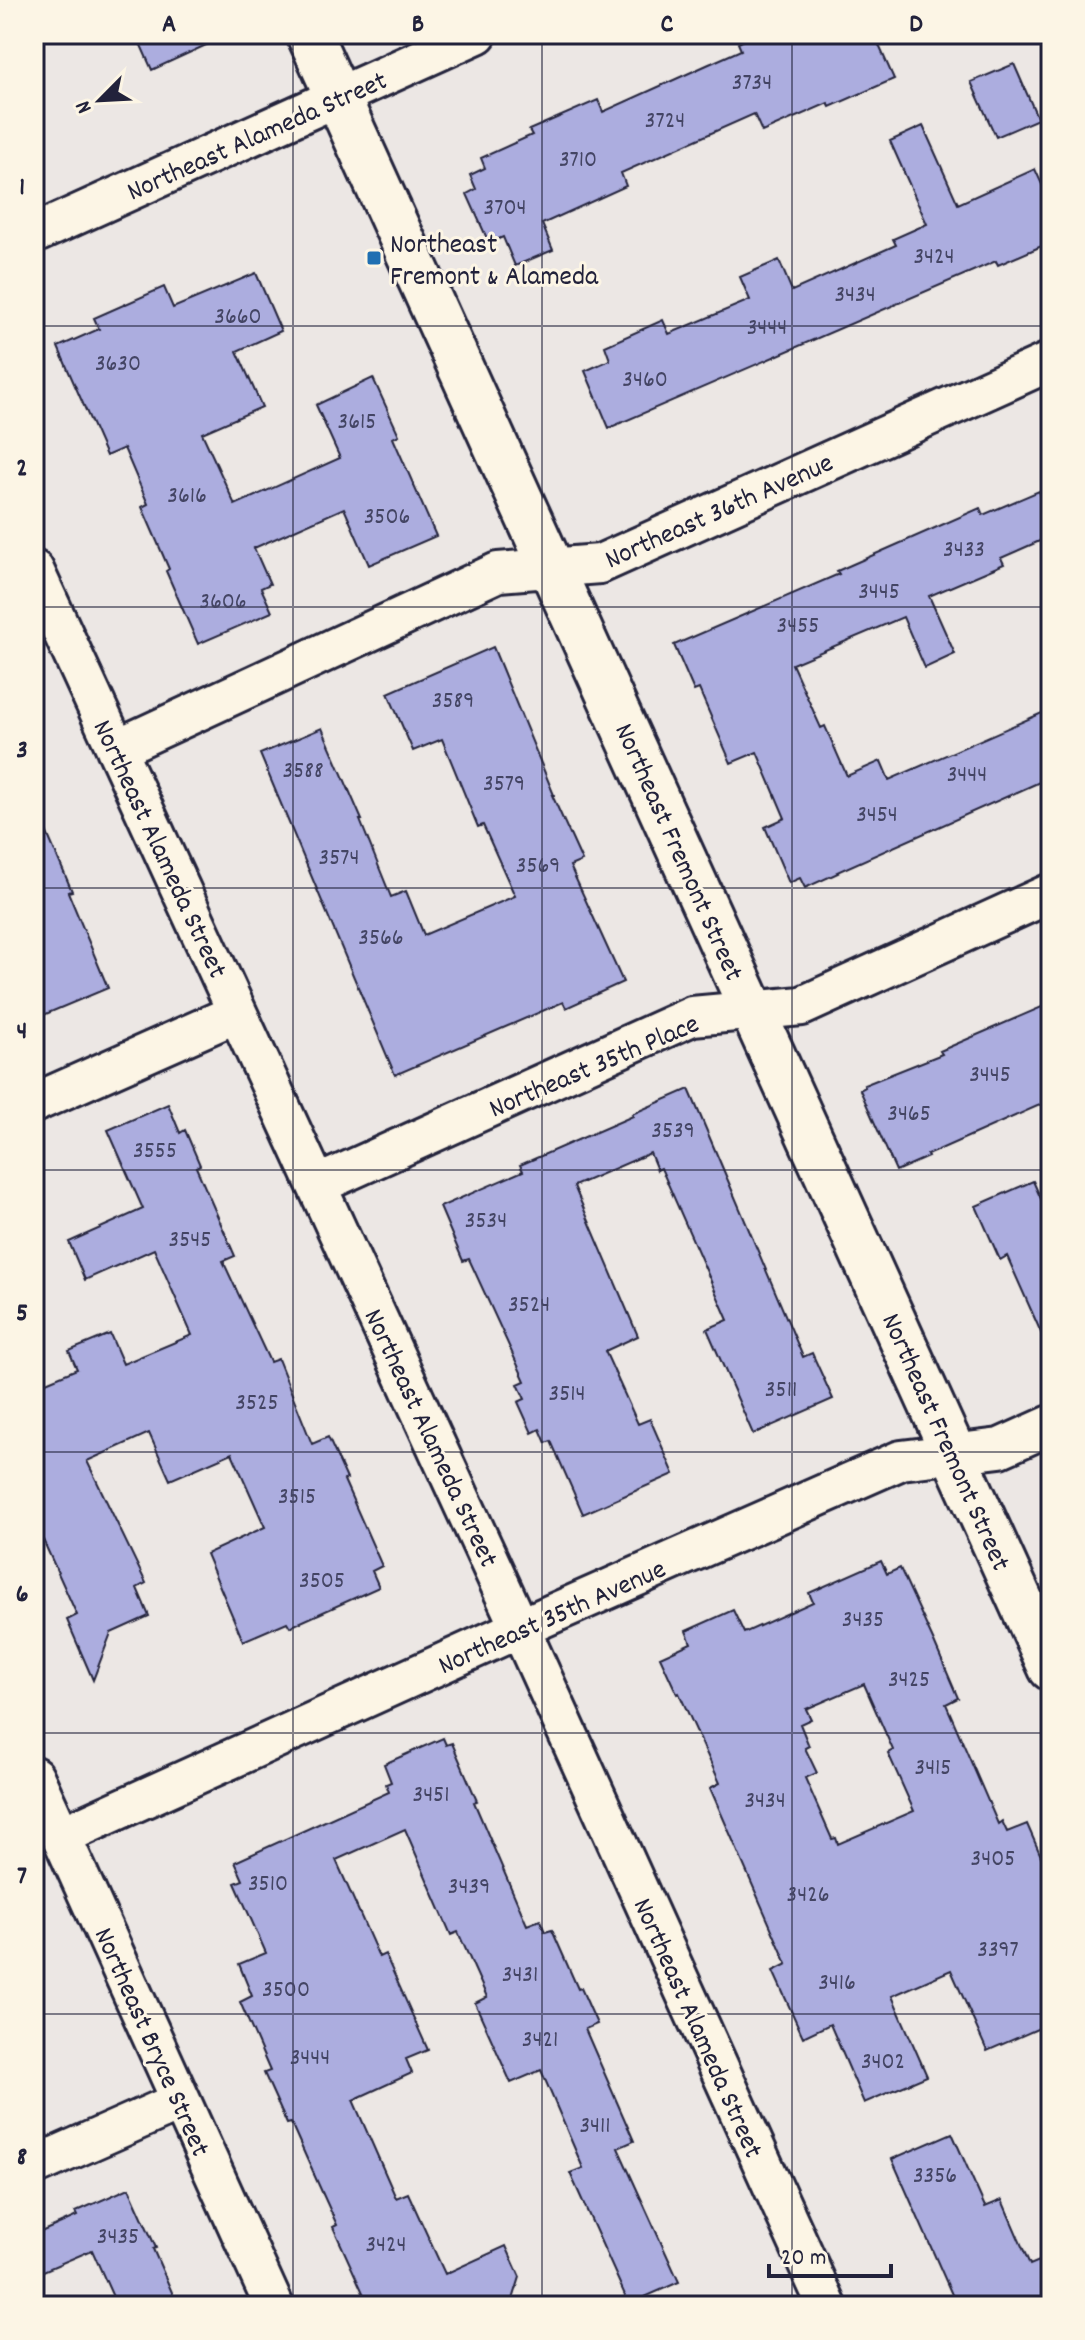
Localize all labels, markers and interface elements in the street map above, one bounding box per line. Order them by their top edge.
text: A [162,7,176,44]
text: B [412,7,424,44]
text: C [661,7,674,44]
text: D [909,7,923,44]
north arrow [60,60,140,140]
street label: Northeast Alameda Street [121,63,395,214]
house number: 3734 [732,67,772,101]
text: N [69,95,101,118]
house number: 3724 [645,105,685,139]
house number: 3710 [559,144,597,178]
text: 1 [19,170,25,207]
house number: 3704 [484,192,526,226]
place label: Northeast Fremont & Alameda [390,227,599,299]
house number: 3424 [913,241,955,275]
marker: Northeast Fremont & Alameda [365,249,383,267]
house number: 3434 [834,279,876,313]
house number: 3660 [214,301,262,335]
house number: 3444 [747,312,787,346]
house number: 3630 [95,348,141,382]
house number: 3460 [622,364,668,398]
house number: 3615 [338,406,376,440]
street label: Northeast 36th Avenue [599,445,841,582]
text: 2 [16,451,28,488]
house number: 3616 [167,480,207,514]
house number: 3506 [364,501,410,535]
house number: 3433 [943,534,985,568]
house number: 3445 [858,576,900,610]
house number: 3606 [199,586,247,620]
house number: 3455 [777,610,819,644]
house number: 3589 [432,685,474,719]
street label: Northeast Alameda Street [80,714,235,986]
street label: Northeast Fremont Street [602,718,751,988]
text: 3 [16,733,28,770]
house number: 3588 [282,755,324,789]
house number: 3444 [947,759,987,793]
house number: 3579 [483,768,525,802]
house number: 3454 [856,799,898,833]
house number: 3574 [319,842,359,876]
house number: 3569 [516,850,560,884]
house number: 3566 [358,922,404,956]
street label: Northeast 35th Place [484,1006,706,1131]
text: 4 [17,1014,27,1051]
house number: 3445 [969,1059,1011,1093]
house number: 3465 [887,1098,931,1132]
house number: 3539 [651,1115,695,1149]
house number: 3555 [133,1135,177,1169]
house number: 3534 [465,1205,507,1239]
house number: 3545 [169,1224,211,1258]
house number: 3524 [508,1289,550,1323]
text: 5 [16,1296,28,1333]
street label: Northeast Alameda Street [351,1303,506,1575]
street label: Northeast Fremont Street [869,1308,1018,1578]
house number: 3511 [765,1374,797,1408]
house number: 3514 [549,1378,585,1412]
house number: 3525 [235,1387,279,1421]
house number: 3515 [278,1481,316,1515]
street label: Northeast 35th Avenue [433,1551,673,1688]
house number: 3505 [299,1565,345,1599]
text: 6 [16,1577,28,1614]
house number: 3435 [842,1604,884,1638]
house number: 3425 [888,1664,930,1698]
house number: 3415 [915,1752,951,1786]
house number: 3451 [413,1779,449,1813]
house number: 3434 [744,1785,786,1819]
house number: 3405 [971,1843,1015,1877]
text: 7 [17,1859,27,1896]
house number: 3510 [248,1868,288,1902]
house number: 3439 [448,1871,490,1905]
house number: 3426 [787,1879,829,1913]
street label: Northeast Alameda Street [620,1892,771,2166]
street label: Northeast Bryce Street [81,1922,218,2164]
house number: 3397 [977,1934,1019,1968]
house number: 3431 [502,1959,538,1993]
house number: 3416 [818,1967,856,2001]
house number: 3500 [262,1974,310,2008]
house number: 3421 [522,2024,558,2058]
house number: 3444 [290,2042,330,2076]
house number: 3402 [861,2046,905,2080]
house number: 3411 [579,2110,611,2144]
text: 8 [17,2140,27,2177]
house number: 3356 [913,2160,957,2194]
house number: 3435 [97,2221,139,2255]
scale bar [769,2228,891,2278]
house number: 3424 [365,2229,407,2263]
text: 20 m [781,2242,827,2276]

